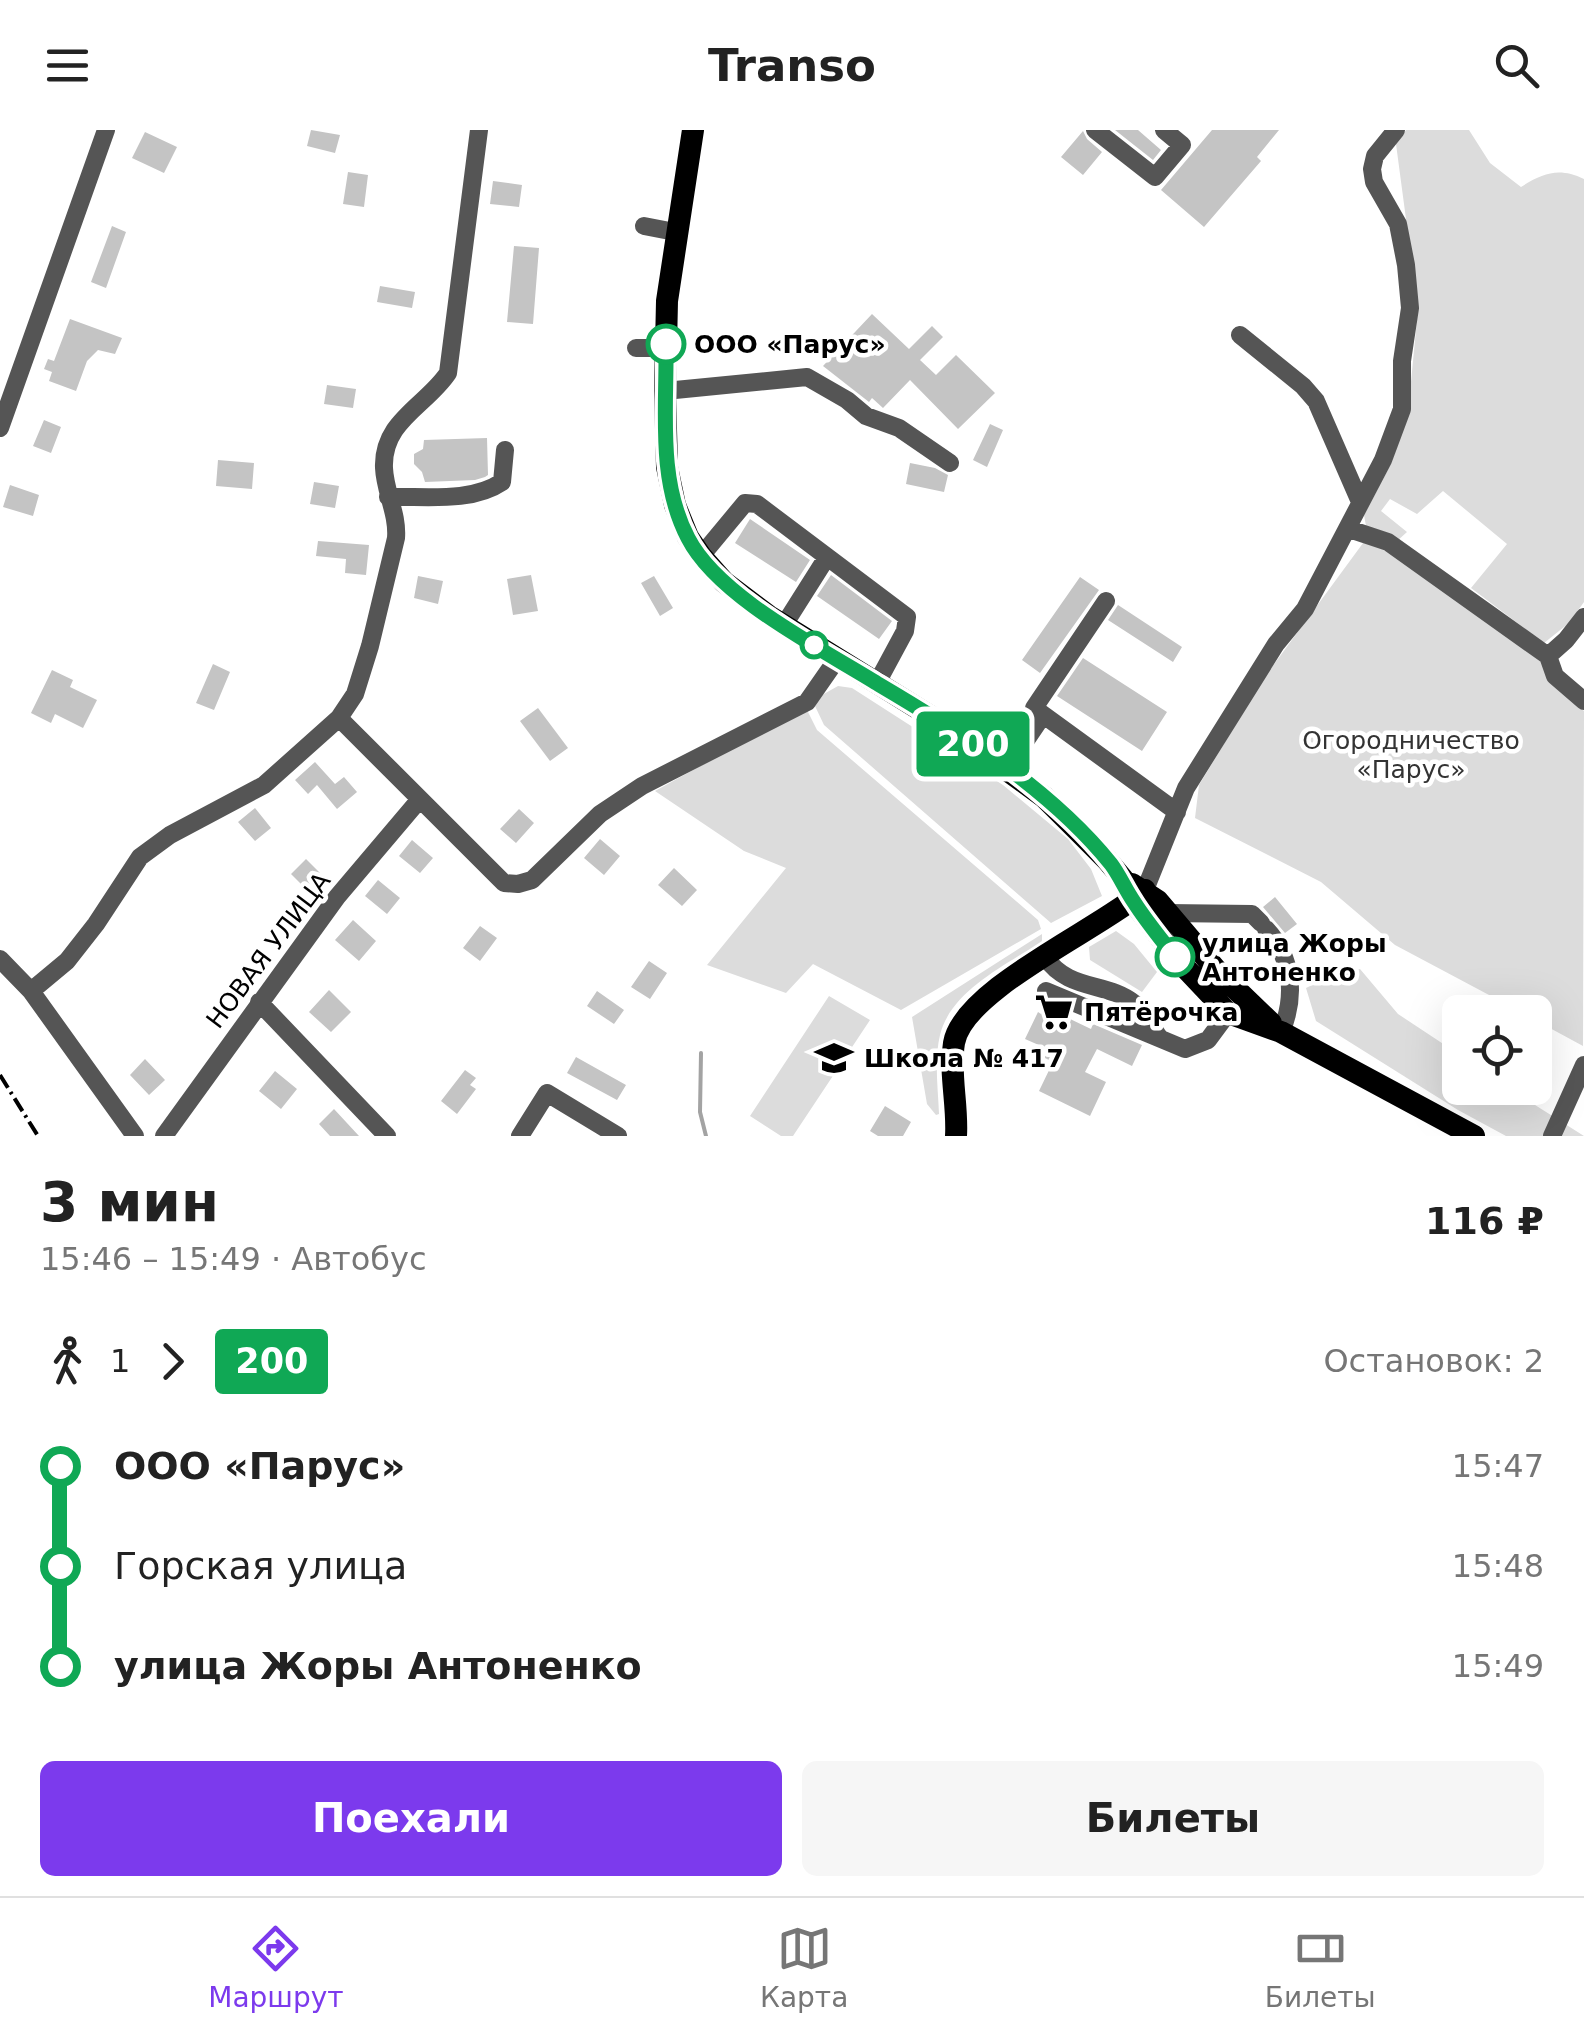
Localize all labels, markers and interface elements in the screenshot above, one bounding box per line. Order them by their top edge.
icon: menu [40,38,95,93]
icon: search [1489,38,1544,93]
text: Transo [708,39,876,92]
marker: ООО «Парус» [647,325,685,363]
place label: ООО «Парус» [694,330,886,359]
unlabelled marker [801,632,827,658]
line badge: 200 [916,712,1030,776]
text: 200 [936,724,1010,764]
park label: Огородничество «Парус» [1302,726,1520,784]
street label: НОВАЯ УЛИЦА [200,867,336,1034]
place label: улица Жоры Антоненко [1202,929,1387,987]
marker: улица Жоры Антоненко [1156,938,1194,976]
supermarket icon: Пятёрочка [1033,991,1075,1033]
map controls [1442,995,1552,1105]
button: locate [1442,995,1552,1105]
place label: Пятёрочка [1084,998,1239,1027]
school or university icon: Школа № 417 [813,1037,855,1079]
place label: Школа № 417 [864,1044,1064,1073]
text: 3 мин [40,1170,219,1234]
text: 116 ₽ [1425,1199,1544,1243]
text: 15:46 – 15:49 · Автобус [40,1240,427,1278]
icon: walk [40,1334,95,1389]
icon: forward [145,1334,200,1389]
text: 200 [235,1341,308,1381]
text: 1 [110,1342,130,1380]
text: Остановок: 2 [1323,1342,1544,1380]
text: ООО «Парус» [114,1444,405,1488]
text: 15:47 [1452,1447,1544,1485]
text: Горская улица [114,1544,407,1588]
text: 15:48 [1452,1547,1544,1585]
text: улица Жоры Антоненко [114,1644,642,1688]
text: 15:49 [1452,1647,1544,1685]
button: Поехали [40,1761,782,1876]
button: Билеты [802,1761,1544,1876]
tab: Маршрут [208,1921,344,2014]
tab: Карта [760,1921,848,2014]
tab: Билеты [1265,1921,1376,2014]

